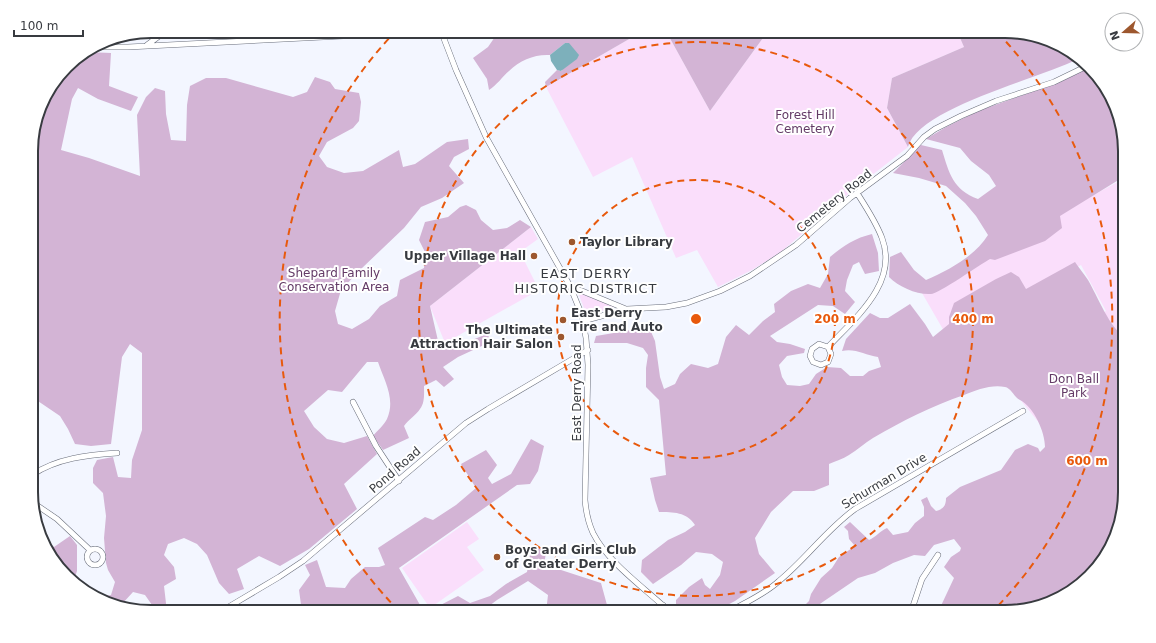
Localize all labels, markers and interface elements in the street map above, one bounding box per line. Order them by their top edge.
scale bar [14,12,83,38]
north arrow [1104,12,1144,52]
text: 100 m [20,19,58,33]
text: N [1107,29,1123,42]
park label: Forest Hill Cemetery [775,108,835,136]
street label: Cemetery Road [793,166,875,236]
place label: Taylor Library [580,235,673,249]
marker: Taylor Library [567,237,577,247]
place label: Upper Village Hall [404,249,526,263]
marker: Upper Village Hall [529,251,539,261]
park label: Shepard Family Conservation Area [279,266,389,294]
district label: EAST DERRY HISTORIC DISTRICT [514,266,658,296]
place label: East Derry Tire and Auto [571,306,663,334]
centre of rings [689,312,703,326]
text: 200 m [814,312,856,326]
text: 400 m [952,312,994,326]
marker: East Derry Tire and Auto [558,315,568,325]
place label: The Ultimate Attraction Hair Salon [410,323,553,351]
marker: The Ultimate Attraction Hair Salon [556,332,566,342]
street label: East Derry Road [570,344,584,442]
park label: Don Ball Park [1049,372,1099,400]
street label: Pond Road [367,444,423,496]
street label: Schurman Drive [839,450,929,512]
text: 600 m [1066,454,1108,468]
place label: Boys and Girls Club of Greater Derry [505,543,637,571]
marker: Boys and Girls Club of Greater Derry [492,552,502,562]

